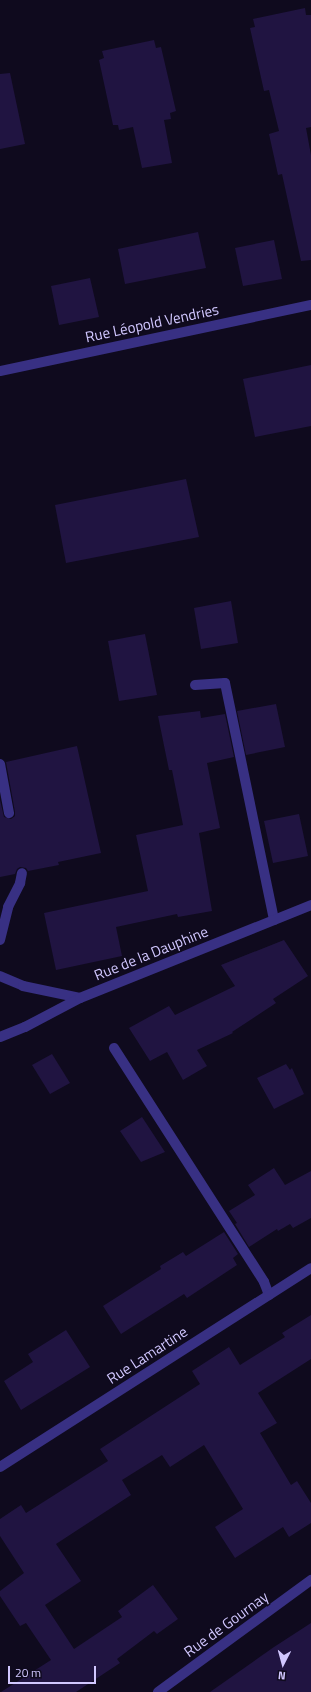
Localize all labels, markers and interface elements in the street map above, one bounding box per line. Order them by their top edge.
street label: Rue Léopold Vendries [84,300,220,346]
street label: Rue de la Dauphine [91,922,211,984]
street label: Rue Lamartine [103,1322,191,1388]
street label: Rue de Gournay [180,1587,272,1661]
north arrow [263,1644,303,1684]
scale bar [10,1658,98,1684]
text: 20 m [15,1663,41,1682]
text: N [277,1668,286,1684]

